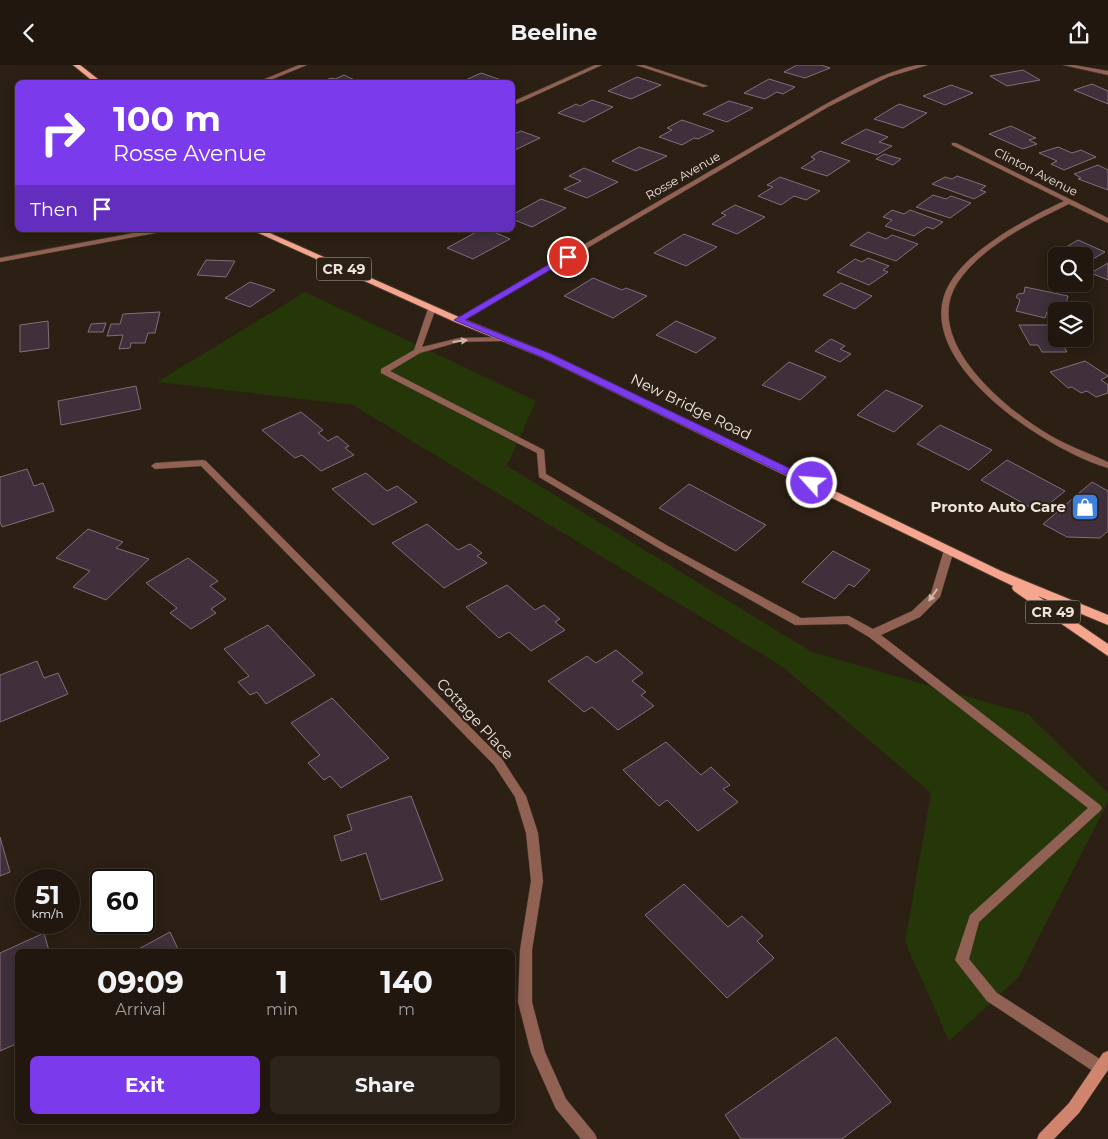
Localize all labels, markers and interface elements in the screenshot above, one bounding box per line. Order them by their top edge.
icon: back [15,19,43,47]
text: Beeline [510,19,598,46]
icon: share [1065,19,1093,47]
text: 100 m [113,97,221,140]
icon: right [30,100,95,165]
text: Rosse Avenue [113,140,266,167]
street label: Clinton Avenue [992,144,1081,199]
street label: Rosse Avenue [643,148,723,203]
icon: arrive [88,195,116,223]
text: Then [30,198,78,221]
pin [547,236,589,278]
icon: arrive [554,243,582,271]
map controls [1048,247,1093,347]
button: search [1048,247,1093,292]
road number: CR 49 [316,257,372,280]
button: layers [1048,302,1093,347]
one-way arrow [452,337,468,345]
street label: New Bridge Road [628,369,755,444]
position arrow [785,456,837,508]
shop icon: Pronto Auto Care [1070,492,1100,522]
place label: Pronto Auto Care [930,497,1066,516]
one-way arrow [928,588,938,602]
road number: CR 49 [1026,601,1080,623]
street label: Cottage Place [433,674,518,763]
speed limit sign: 60 [90,869,155,934]
text: 51 [35,880,60,910]
text: km/h [31,906,64,921]
text: 09:09 [97,964,184,1001]
text: 1 [276,964,288,1001]
text: 140 [380,964,433,1001]
text: Arrival [115,1000,166,1019]
text: min [266,1000,298,1019]
text: m [398,1000,415,1019]
button: Exit [30,1056,260,1114]
button: Share [270,1056,500,1114]

